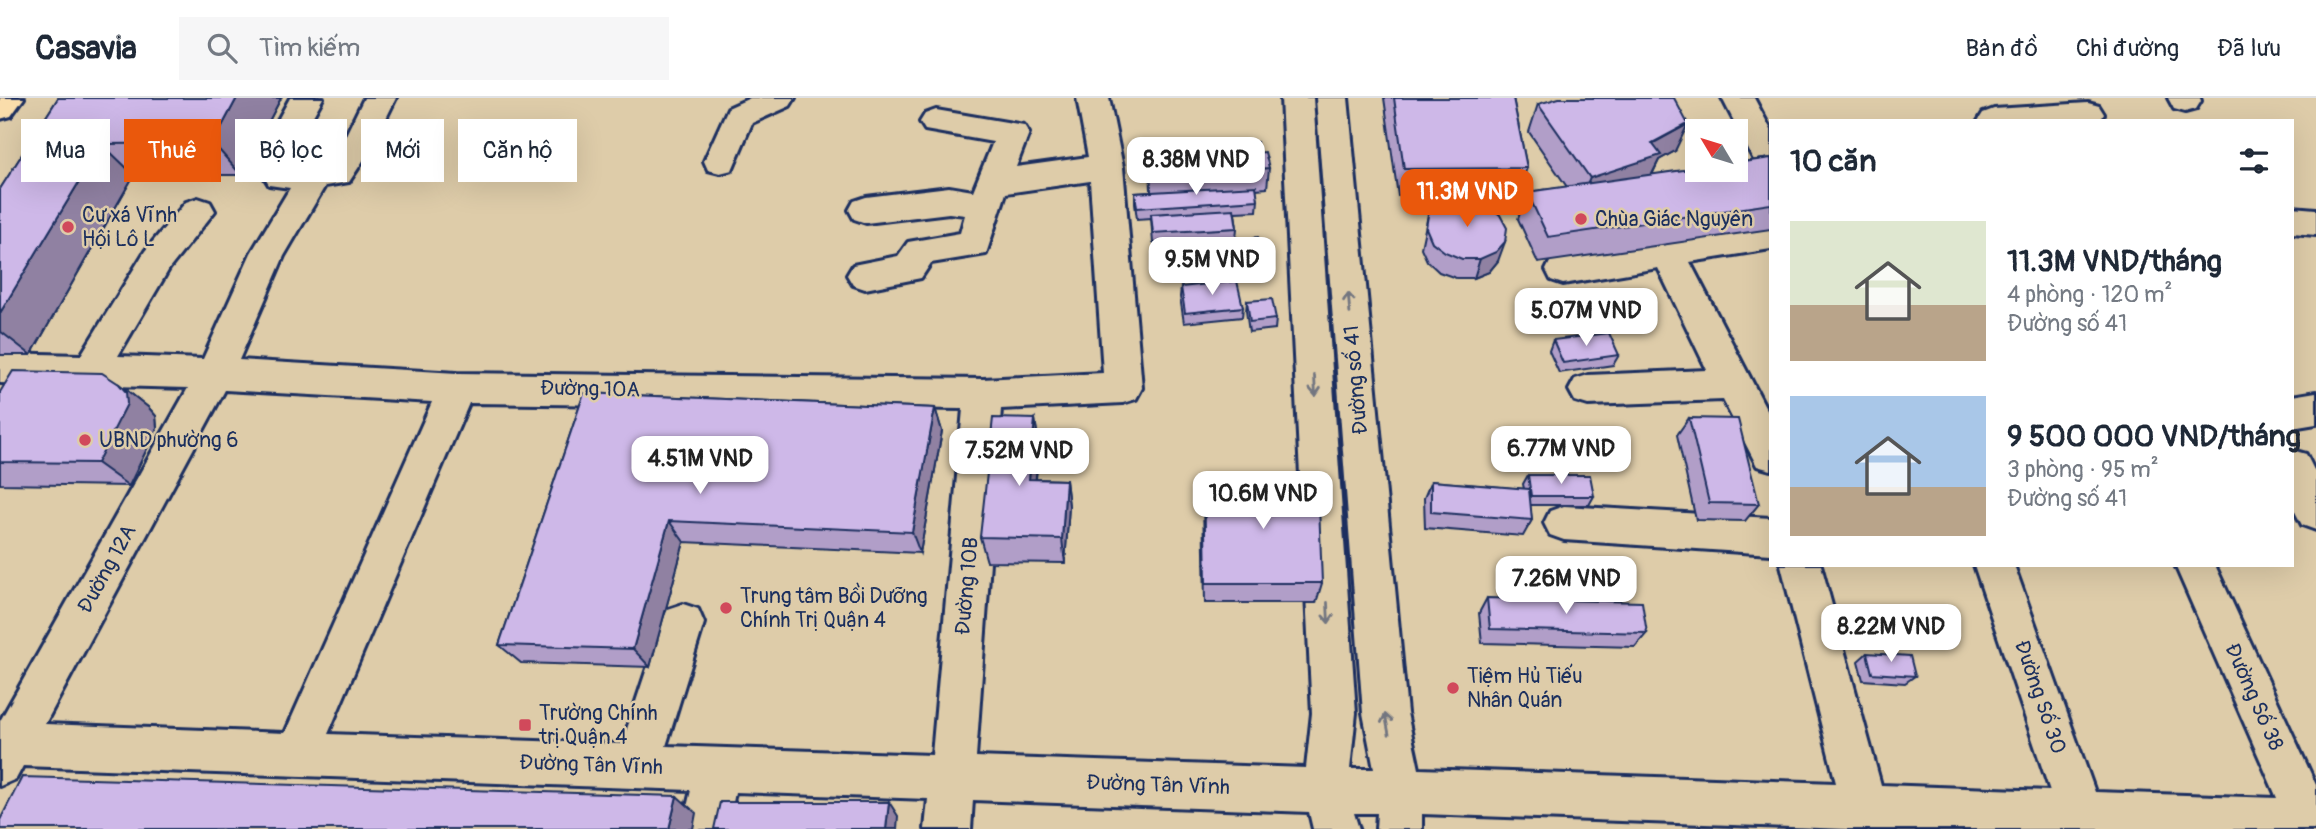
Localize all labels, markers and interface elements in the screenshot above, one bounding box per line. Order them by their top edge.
search box [179,17,669,80]
text: Casavia [35,28,137,69]
icon: search [203,29,241,67]
text: Tìm kiếm [259,32,360,64]
text: Bản đồ [1966,34,2038,63]
text: Chỉ đường [2076,34,2179,63]
text: Đã lưu [2217,34,2281,63]
chip: Mua [21,119,110,182]
chip: Thuê [124,119,221,182]
chip: Bộ lọc [235,119,347,182]
chip: Mới [361,119,444,182]
chip: Căn hộ [458,119,577,182]
north arrow [1685,119,1748,182]
map controls [1685,119,1748,182]
pin: 8.38M VND [1116,138,1276,197]
icon: filters [2235,142,2273,180]
text: 10 căn [1790,143,1876,180]
text: 8.38M VND [1143,145,1249,174]
pin: 11.3M VND [1387,170,1547,229]
text: 11.3M VND [1416,177,1518,206]
place label: Cư xá Vĩnh Hội Lô L [82,202,177,253]
place label: Chùa Giác Nguyên [1595,206,1753,233]
marker: Chùa Giác Nguyên [1573,211,1589,227]
marker: Cư xá Vĩnh Hội Lô L [60,219,76,235]
pin: 9.5M VND [1140,238,1284,297]
text: 11.3M VND/tháng [2007,243,2222,280]
text: 9.5M VND [1165,245,1259,274]
icon: home [1846,249,1930,333]
text: 4 phòng · 120 m² [2007,280,2172,309]
pin: 5.07M VND [1506,288,1666,348]
one-way arrow [1342,292,1355,314]
text: 5.07M VND [1531,296,1641,325]
text: Đường số 41 [2007,309,2127,338]
street label: Đường số 41 [1338,324,1374,436]
one-way arrow [1308,374,1321,397]
street label: Đường 10A [540,375,640,403]
text: 9 500 000 VND/tháng [2007,418,2301,455]
icon: home [1846,424,1930,508]
pin: 6.77M VND [1481,426,1641,486]
place label: UBND phường 6 [99,427,238,454]
pin: 7.52M VND [939,428,1099,488]
marker: UBND phường 6 [77,432,93,448]
text: 6.77M VND [1507,434,1615,463]
pin: 4.51M VND [620,436,780,496]
text: 7.52M VND [965,436,1073,465]
text: 4.51M VND [647,444,753,473]
text: 3 phòng · 95 m² [2007,455,2159,484]
pin: 10.6M VND [1183,472,1343,531]
text: 10.6M VND [1209,479,1317,508]
text: Đường số 41 [2007,484,2127,513]
street label: Đường 12A [72,520,142,618]
street label: Đường 10B [949,536,985,636]
pin: 7.26M VND [1486,556,1646,616]
text: 7.26M VND [1512,564,1620,593]
place label: Trung tâm Bồi Dưỡng Chính Trị Quận 4 [740,582,928,634]
marker: Trung tâm Bồi Dưỡng Chính Trị Quận 4 [718,600,734,616]
one-way arrow [1322,602,1335,624]
pin: 8.22M VND [1811,604,1971,664]
text: 8.22M VND [1837,612,1945,641]
street label: Đường Số 30 [2008,637,2072,757]
street label: Đường Số 38 [2218,639,2290,755]
place label: Tiệm Hủ Tiếu Nhân Quán [1467,663,1583,714]
marker: Tiệm Hủ Tiếu Nhân Quán [1445,680,1461,696]
place label: Trường Chính trị Quận 4 [538,700,658,751]
one-way arrow [1380,713,1394,736]
marker: Trường Chính trị Quận 4 [517,717,533,733]
street label: Đường Tân Vĩnh [519,749,663,781]
street label: Đường Tân Vĩnh [1086,769,1230,801]

